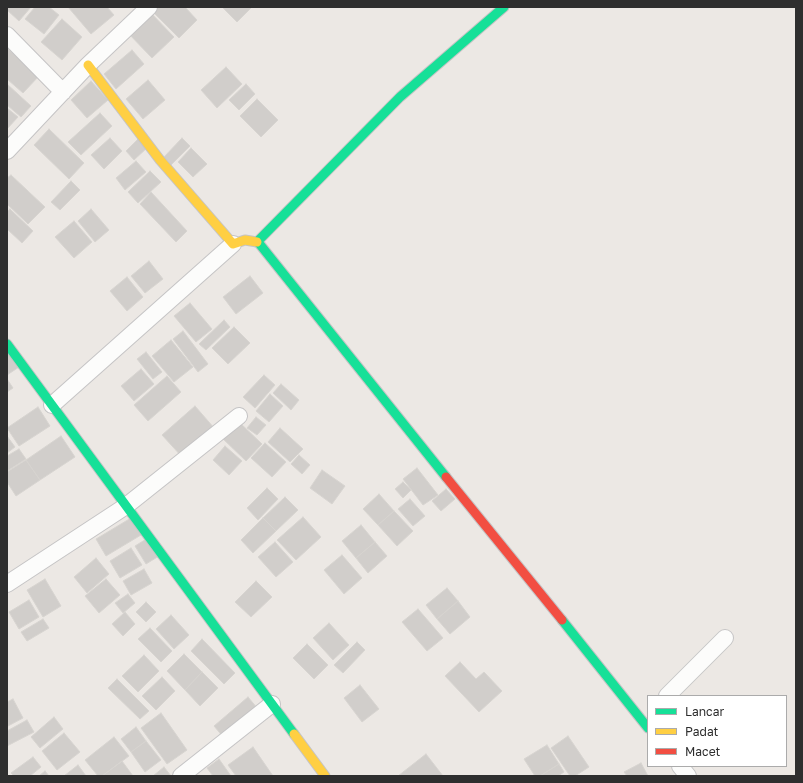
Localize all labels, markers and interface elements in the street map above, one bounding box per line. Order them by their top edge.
legend [647,695,787,767]
text: Lancar [685,704,724,719]
text: Padat [685,724,718,739]
text: Macet [685,744,720,759]

